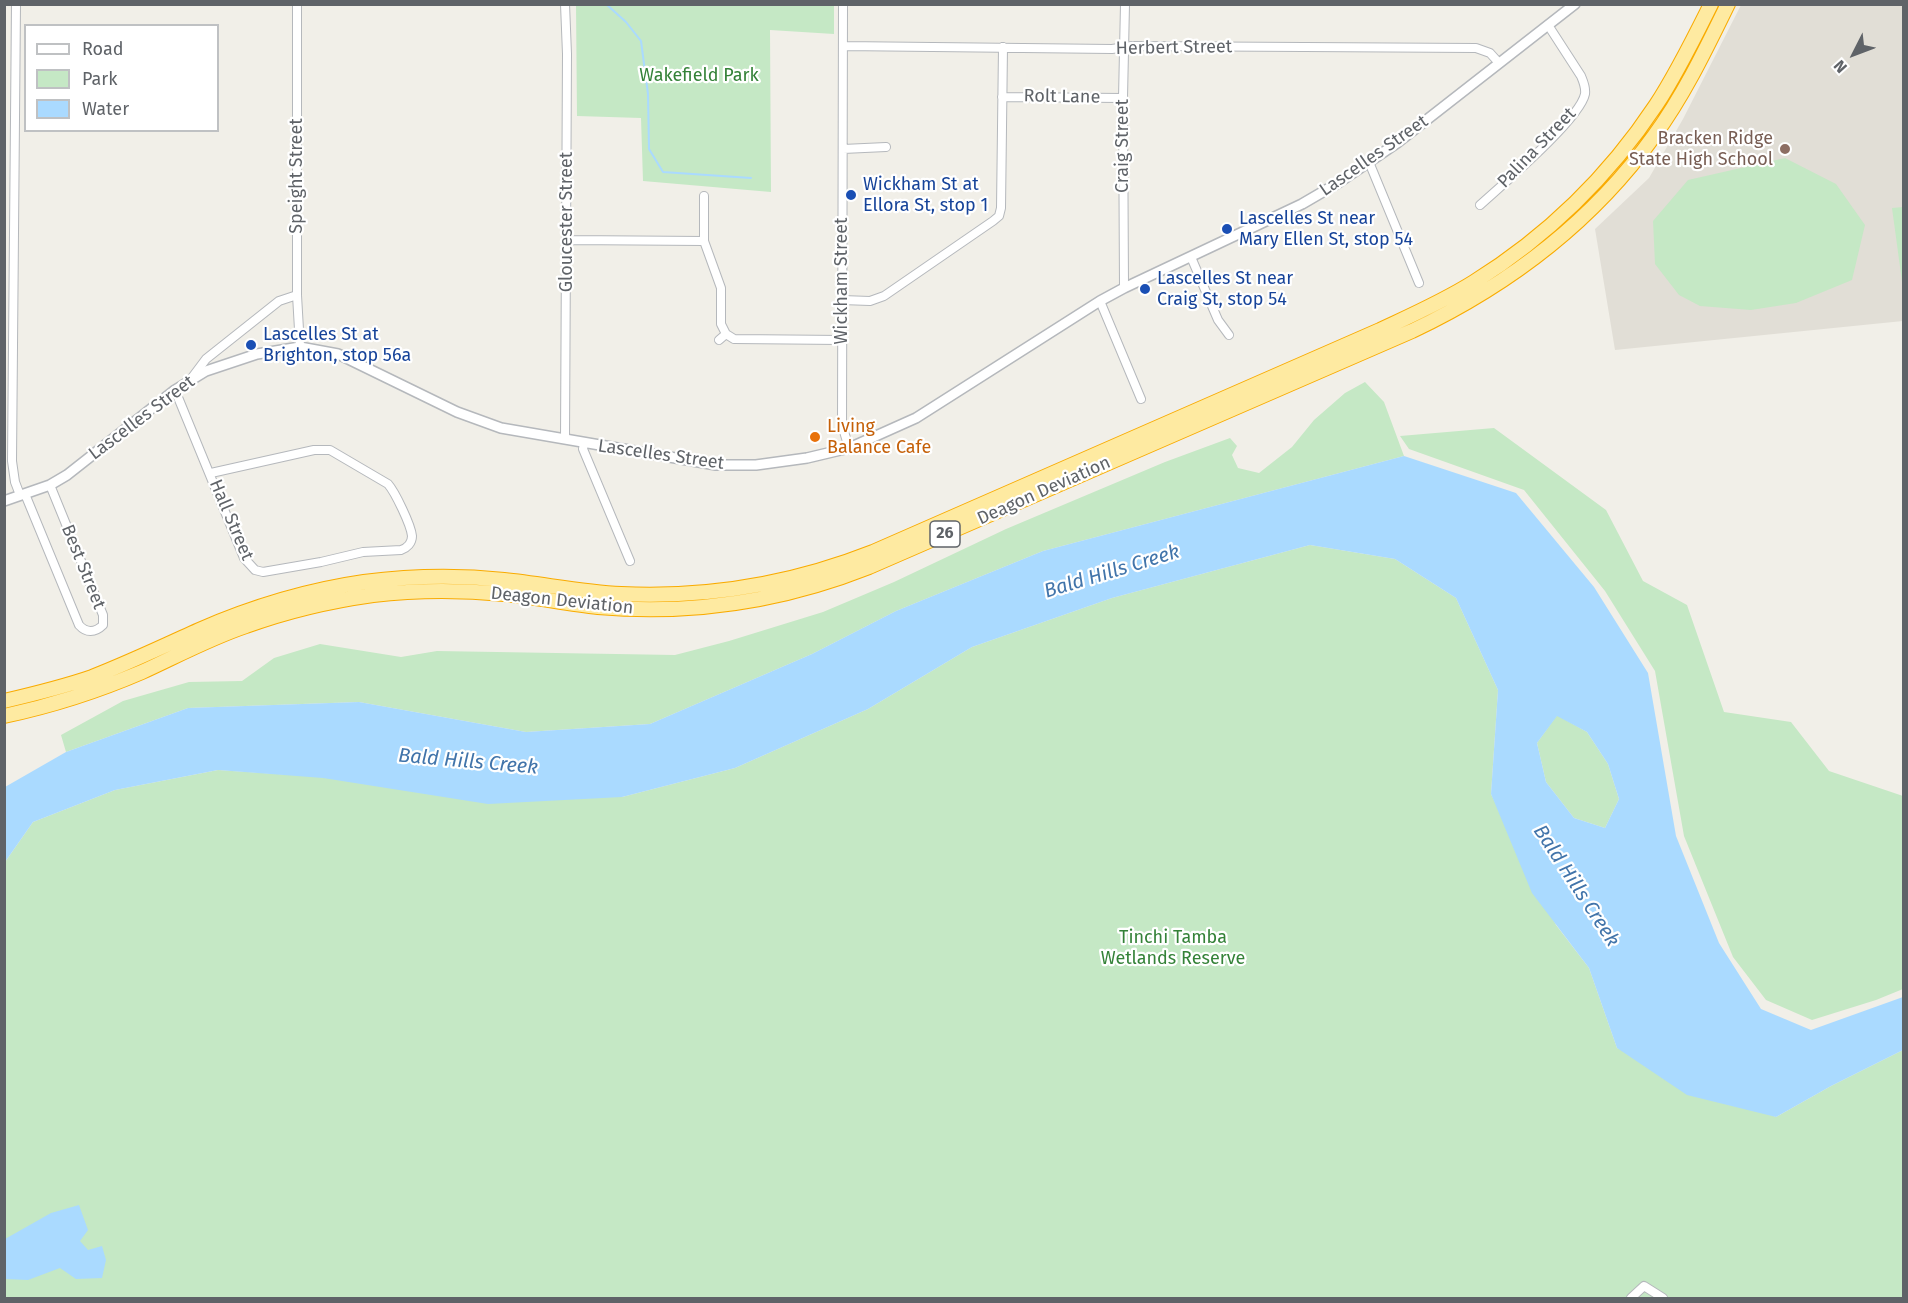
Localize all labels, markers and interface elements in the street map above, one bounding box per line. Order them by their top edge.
legend [24,24,219,132]
north arrow [1824,24,1884,84]
street label: Herbert Street [1116,36,1232,60]
text: Road [82,38,124,60]
text: N [1830,56,1851,77]
park label: Wakefield Park [639,65,759,87]
text: Park [82,68,117,90]
street label: Rolt Lane [1024,86,1100,108]
text: Water [82,98,129,120]
street label: Craig Street [1112,99,1134,193]
street label: Palina Street [1493,103,1581,193]
street label: Lascelles Street [1316,111,1432,201]
street label: Speight Street [286,118,308,234]
place label: Bracken Ridge State High School [1629,128,1773,170]
marker: Bracken Ridge State High School [1778,142,1792,156]
street label: Gloucester Street [556,152,578,292]
place label: Wickham St at Ellora St, stop 1 [863,174,988,216]
marker: Wickham St at Ellora St, stop 1 [844,188,858,202]
place label: Lascelles St near Mary Ellen St, stop 54 [1239,208,1413,250]
street label: Wickham Street [831,217,853,345]
marker: Lascelles St near Mary Ellen St, stop 54 [1220,222,1234,236]
place label: Lascelles St near Craig St, stop 54 [1157,268,1293,310]
marker: Lascelles St near Craig St, stop 54 [1138,282,1152,296]
place label: Lascelles St at Brighton, stop 56a [263,324,411,366]
marker: Lascelles St at Brighton, stop 56a [244,338,258,352]
street label: Lascelles Street [85,371,199,465]
place label: Living Balance Cafe [827,416,931,458]
marker: Living Balance Cafe [808,430,822,444]
street label: Lascelles Street [597,435,725,475]
street label: Deagon Deviation [974,452,1114,530]
street label: Hall Street [204,476,258,564]
road number: 26 [930,521,960,547]
street label: Best Street [56,522,110,612]
water label: Bald Hills Creek [1041,540,1183,604]
street label: Deagon Deviation [490,583,634,619]
water label: Bald Hills Creek [397,744,539,780]
water label: Bald Hills Creek [1528,821,1624,951]
park label: Tinchi Tamba Wetlands Reserve [1101,927,1245,970]

